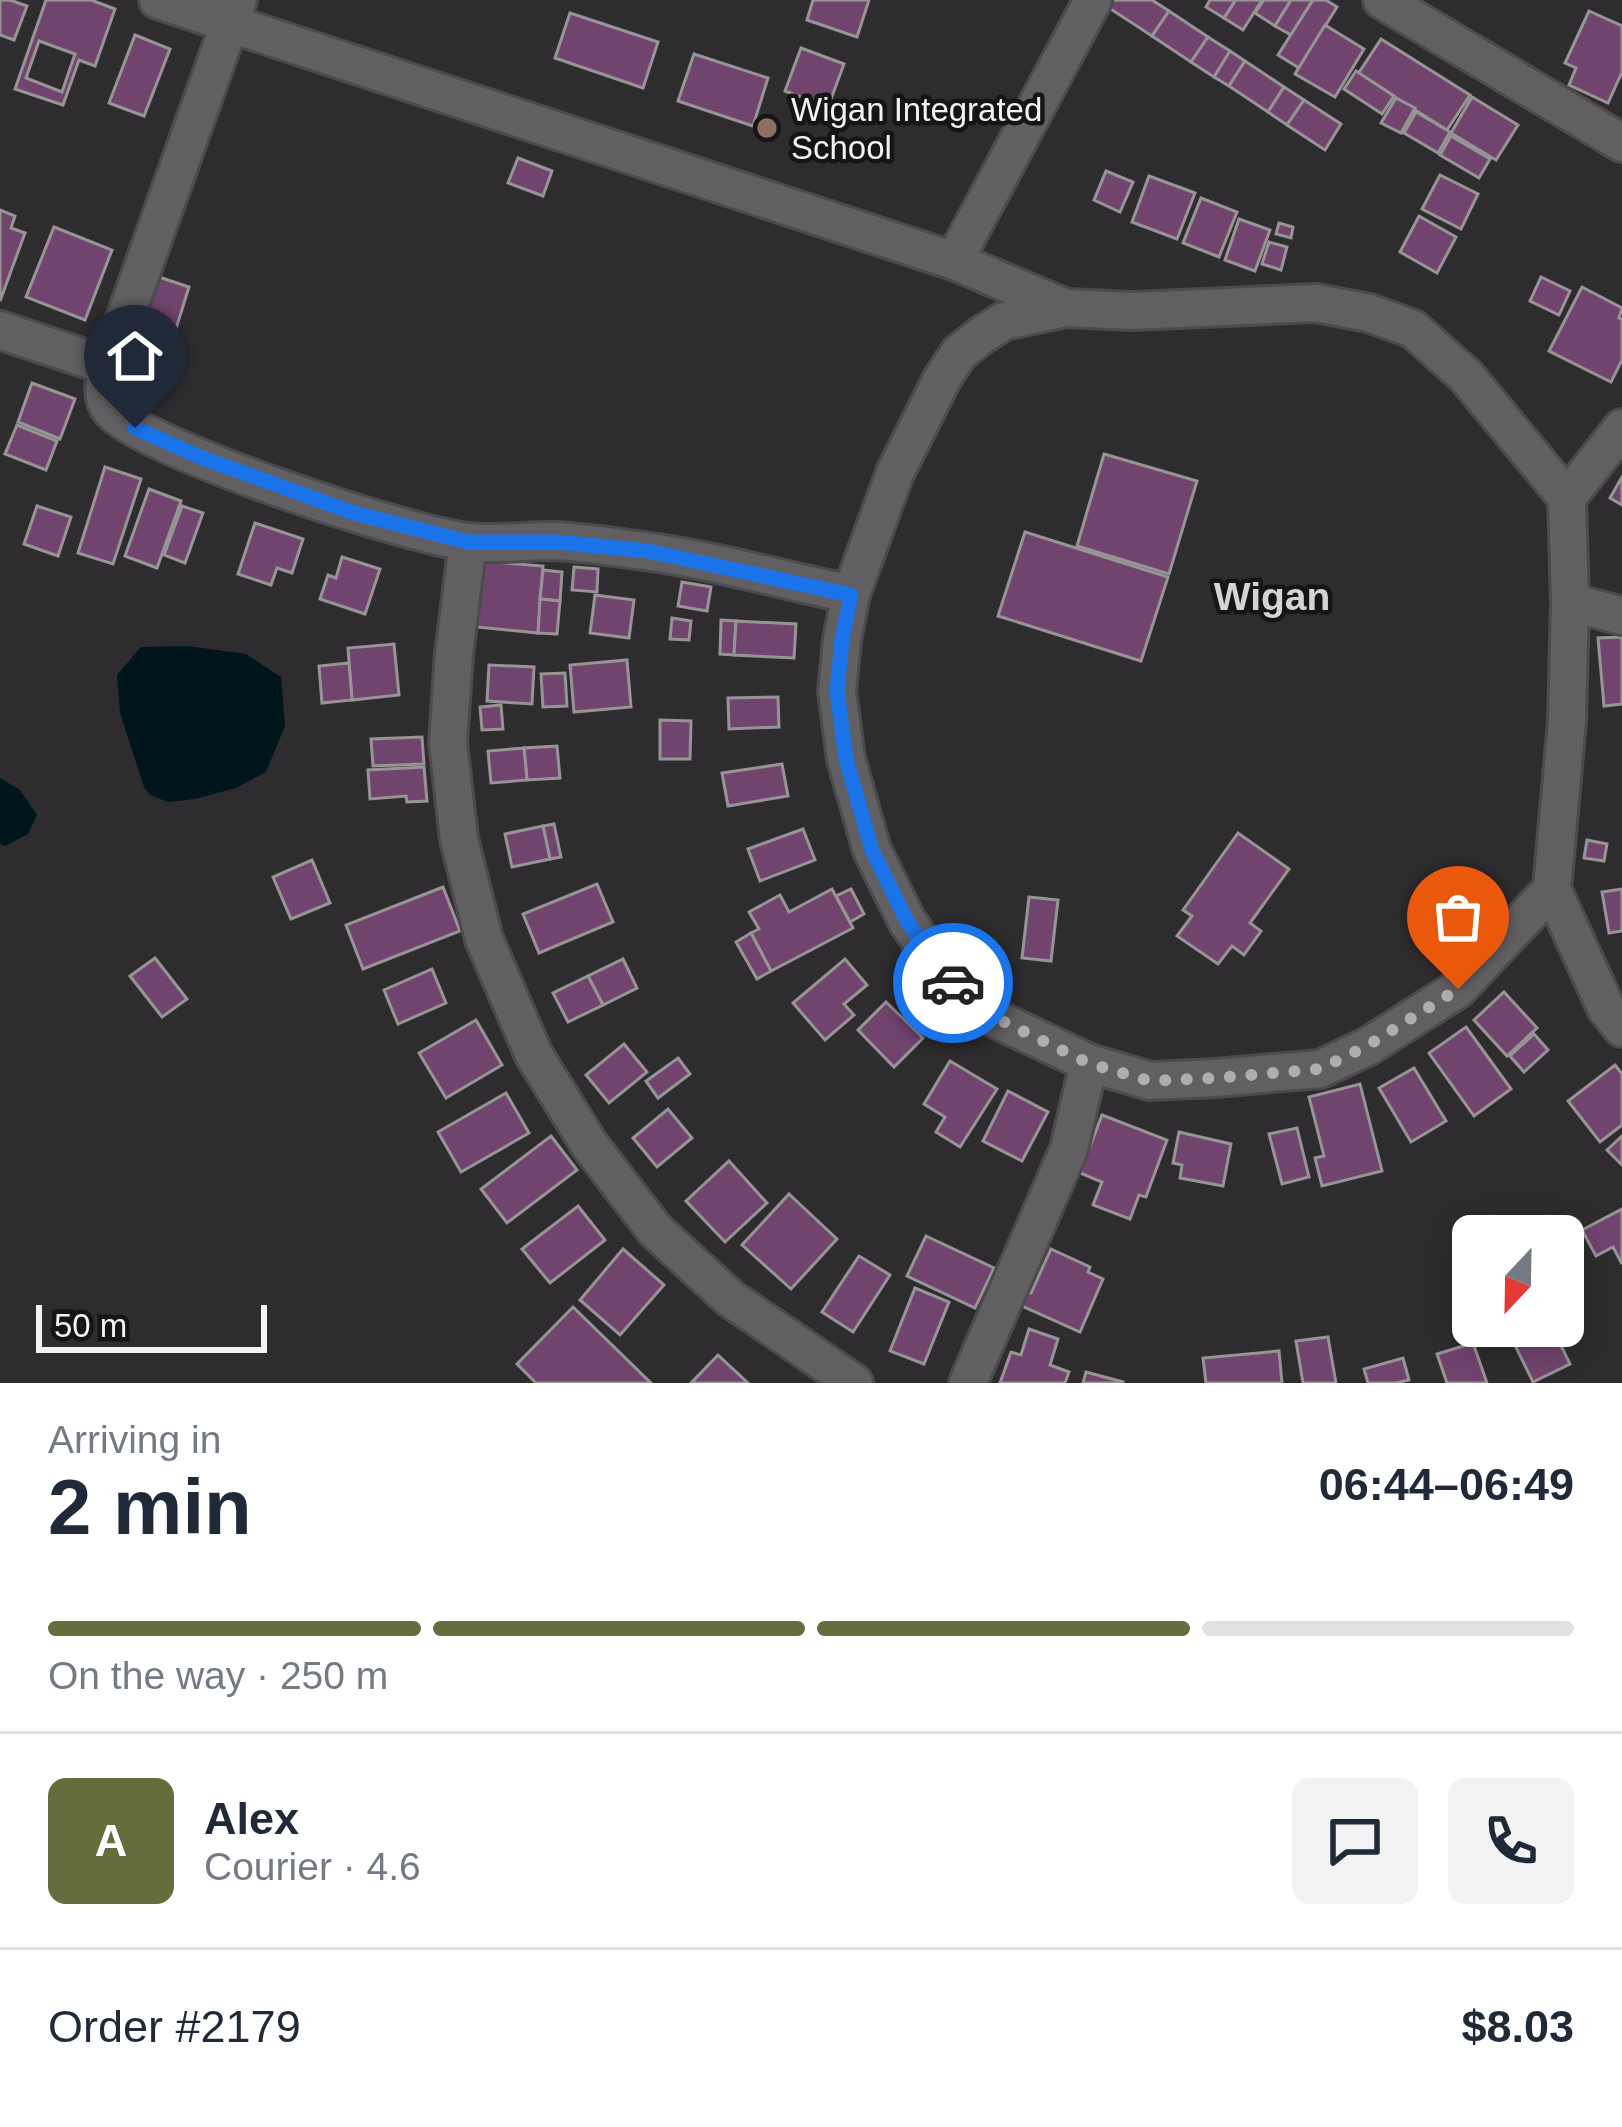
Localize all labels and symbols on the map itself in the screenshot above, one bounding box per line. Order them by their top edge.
place label: Wigan Integrated School [791,91,1042,166]
marker: Wigan Integrated School [754,115,780,141]
pin [84,305,186,428]
district label: Wigan [1214,575,1330,618]
pin [1407,866,1509,989]
courier [893,923,1013,1043]
north arrow [1452,1215,1584,1347]
scale bar [36,1299,267,1352]

